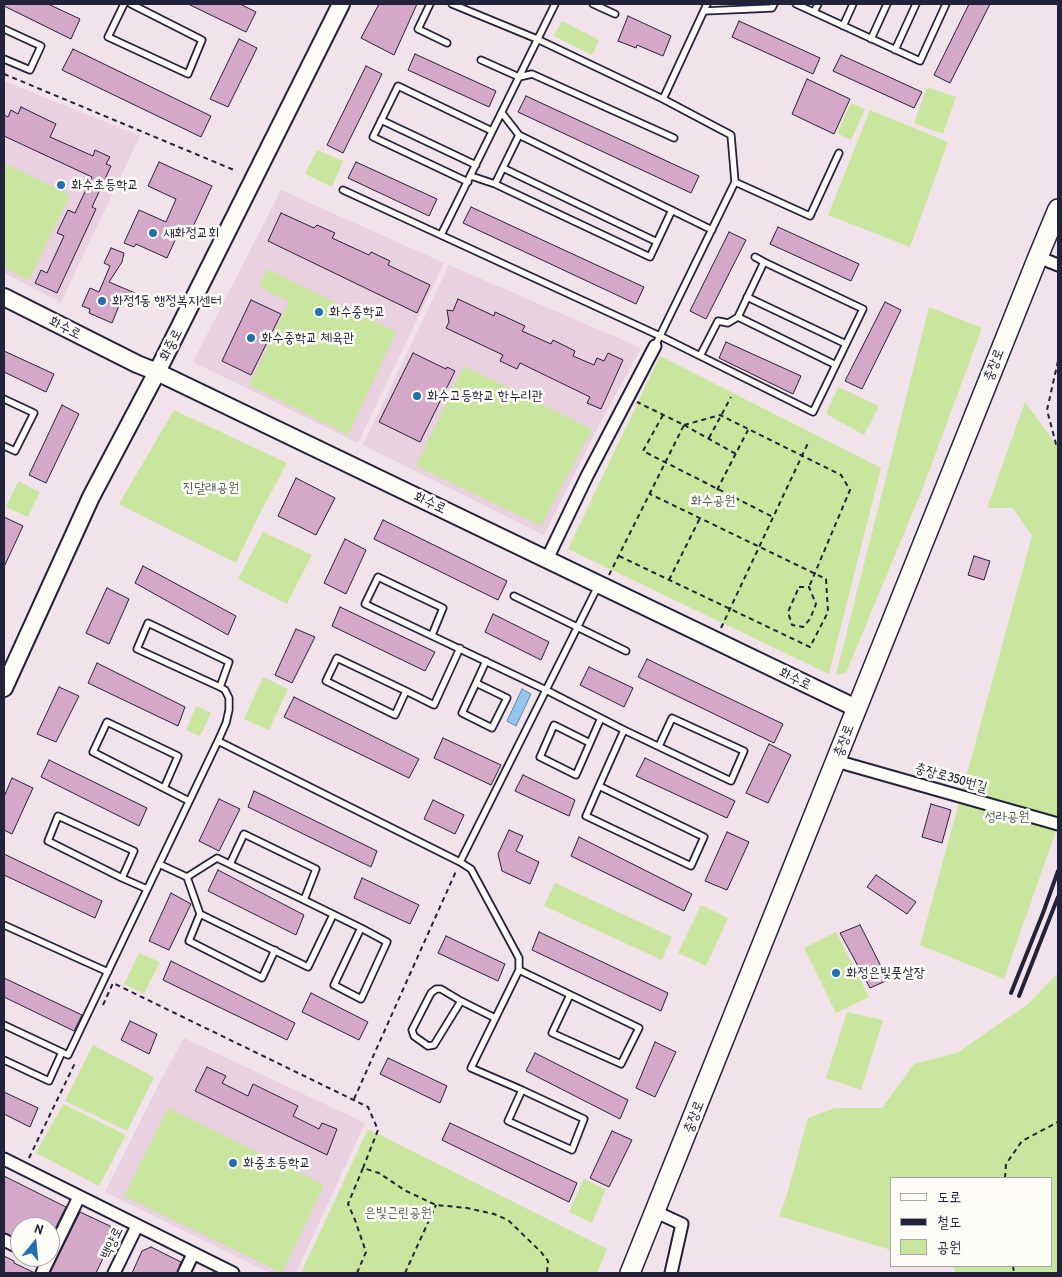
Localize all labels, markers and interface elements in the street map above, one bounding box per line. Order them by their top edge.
place label: 화수초등학교 [71,177,139,193]
marker: 화수초등학교 [55,179,67,191]
place label: 새화정교회 [163,225,219,241]
marker: 새화정교회 [147,227,159,239]
place label: 화정1동 행정복지센터 [112,293,222,309]
marker: 화정1동 행정복지센터 [96,295,108,307]
place label: 화수중학교 [329,304,385,320]
marker: 화수중학교 [313,306,325,318]
street label: 화수로 [46,313,84,343]
street label: 화중로 [156,326,186,364]
place label: 화수중학교 체육관 [261,330,354,346]
marker: 화수중학교 체육관 [245,332,257,344]
street label: 충장로 [980,346,1008,384]
place label: 화수고등학교 한누리관 [427,388,543,404]
marker: 화수고등학교 한누리관 [411,390,423,402]
park label: 진달래공원 [183,480,239,496]
street label: 화수로 [411,488,449,518]
park label: 화수공원 [690,493,736,509]
street label: 화수로 [776,664,814,694]
street label: 충장로 [830,722,858,760]
street label: 충장로350번길 [913,760,989,796]
park label: 성라공원 [984,809,1030,825]
place label: 화정은빛풋살장 [846,965,925,981]
marker: 화정은빛풋살장 [830,967,842,979]
street label: 충장로 [680,1098,708,1136]
place label: 화중초등학교 [243,1155,311,1171]
marker: 화중초등학교 [227,1157,239,1169]
legend [890,1177,1052,1267]
text: 도로 [937,1186,961,1207]
park label: 은빛근린공원 [364,1205,432,1221]
text: 철도 [937,1211,961,1232]
north arrow [10,1217,60,1267]
text: N [33,1218,46,1238]
street label: 백양로 [97,1224,127,1262]
text: 공원 [937,1236,961,1257]

